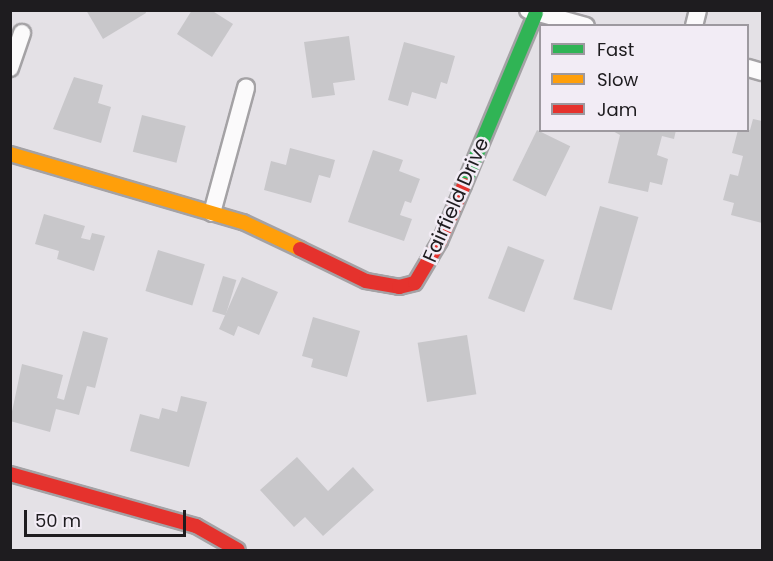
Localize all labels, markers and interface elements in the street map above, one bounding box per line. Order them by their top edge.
legend [539,24,749,132]
text: Fast [597,37,634,62]
text: Slow [597,67,638,92]
text: Jam [597,97,637,122]
street label: Fairfield Drive [418,134,494,266]
scale bar [27,498,189,536]
text: 50 m [35,508,81,533]

